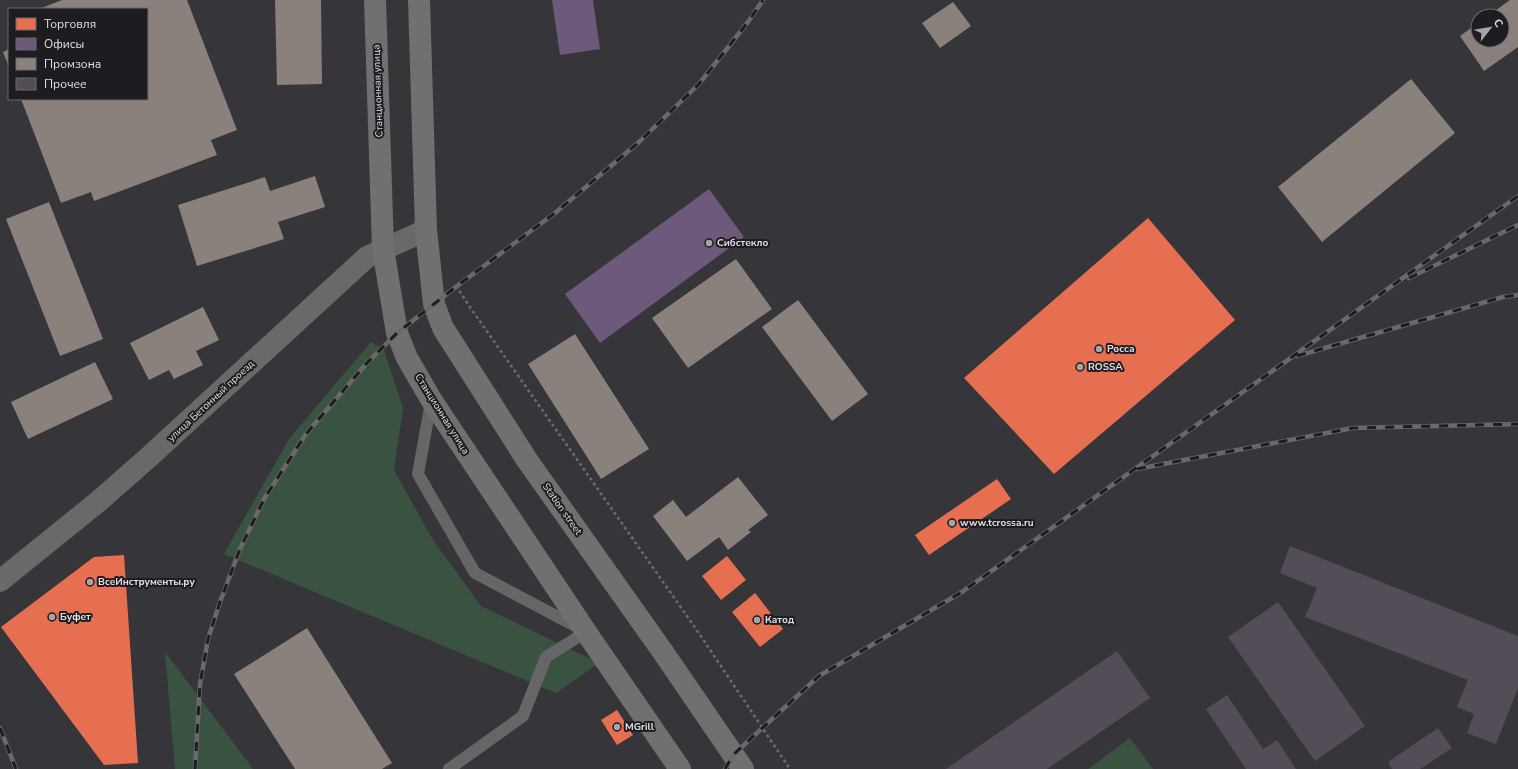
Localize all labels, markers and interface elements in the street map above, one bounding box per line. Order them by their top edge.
legend [8,8,148,100]
north arrow [1470,8,1510,48]
text: Торговля [44,16,96,32]
text: С [1490,16,1507,31]
text: Офисы [44,36,84,52]
street label: Станционная улица [369,44,387,138]
text: Промзона [44,56,101,72]
text: Прочее [44,76,87,92]
place label: Сибстекло [717,236,768,250]
marker: Сибстекло [704,238,714,248]
place label: Росса [1107,342,1135,356]
marker: Росса [1094,344,1104,354]
street label: улица Бетонный проезд [165,357,257,445]
place label: ROSSA [1088,360,1123,374]
marker: ROSSA [1075,362,1085,372]
street label: Станционная улица [411,371,473,457]
street label: Station street [539,480,585,538]
place label: www.tcrossa.ru [960,516,1034,530]
marker: www.tcrossa.ru [947,518,957,528]
place label: ВсеИнструменты.ру [98,575,195,589]
marker: ВсеИнструменты.ру [85,577,95,587]
place label: Буфет [60,610,91,624]
marker: Буфет [47,612,57,622]
place label: Катод [765,613,794,627]
marker: Катод [752,615,762,625]
place label: MGrill [625,720,655,734]
marker: MGrill [612,722,622,732]

